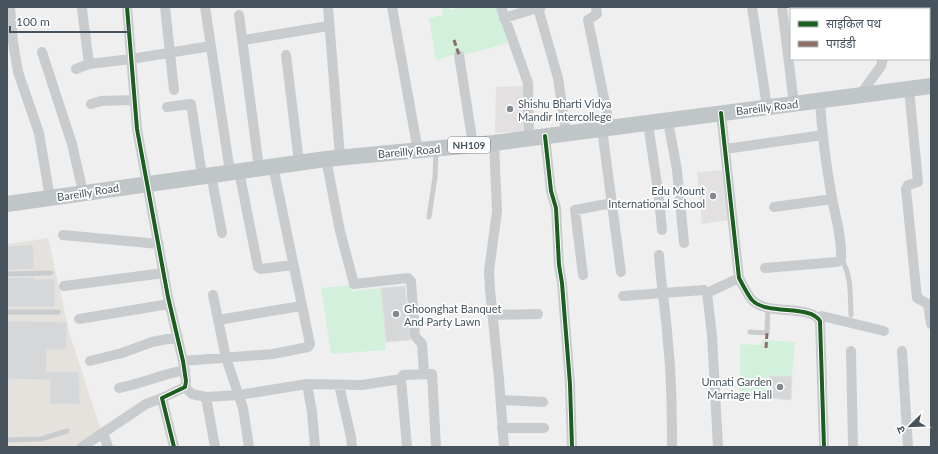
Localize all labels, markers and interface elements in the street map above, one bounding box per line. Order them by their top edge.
scale bar [10,8,129,34]
legend [790,8,930,60]
text: 100 m [16,14,50,29]
text: साइकिल पथ [826,16,881,31]
text: पगडंडी [826,36,856,51]
place label: Shishu Bharti Vidya Mandir Intercollege [518,97,612,123]
street label: Bareilly Road [735,97,799,117]
marker: Shishu Bharti Vidya Mandir Intercollege [505,104,515,114]
road number: NH109 [448,137,490,153]
street label: Bareilly Road [377,142,441,160]
street label: Bareilly Road [56,181,120,203]
place label: Edu Mount International School [608,184,705,210]
marker: Edu Mount International School [708,191,718,201]
place label: Ghoonghat Banquet And Party Lawn [404,302,501,328]
marker: Ghoonghat Banquet And Party Lawn [391,309,401,319]
place label: Unnati Garden Marriage Hall [701,375,772,401]
marker: Unnati Garden Marriage Hall [775,382,785,392]
north arrow [890,406,930,446]
text: उ [893,424,908,436]

